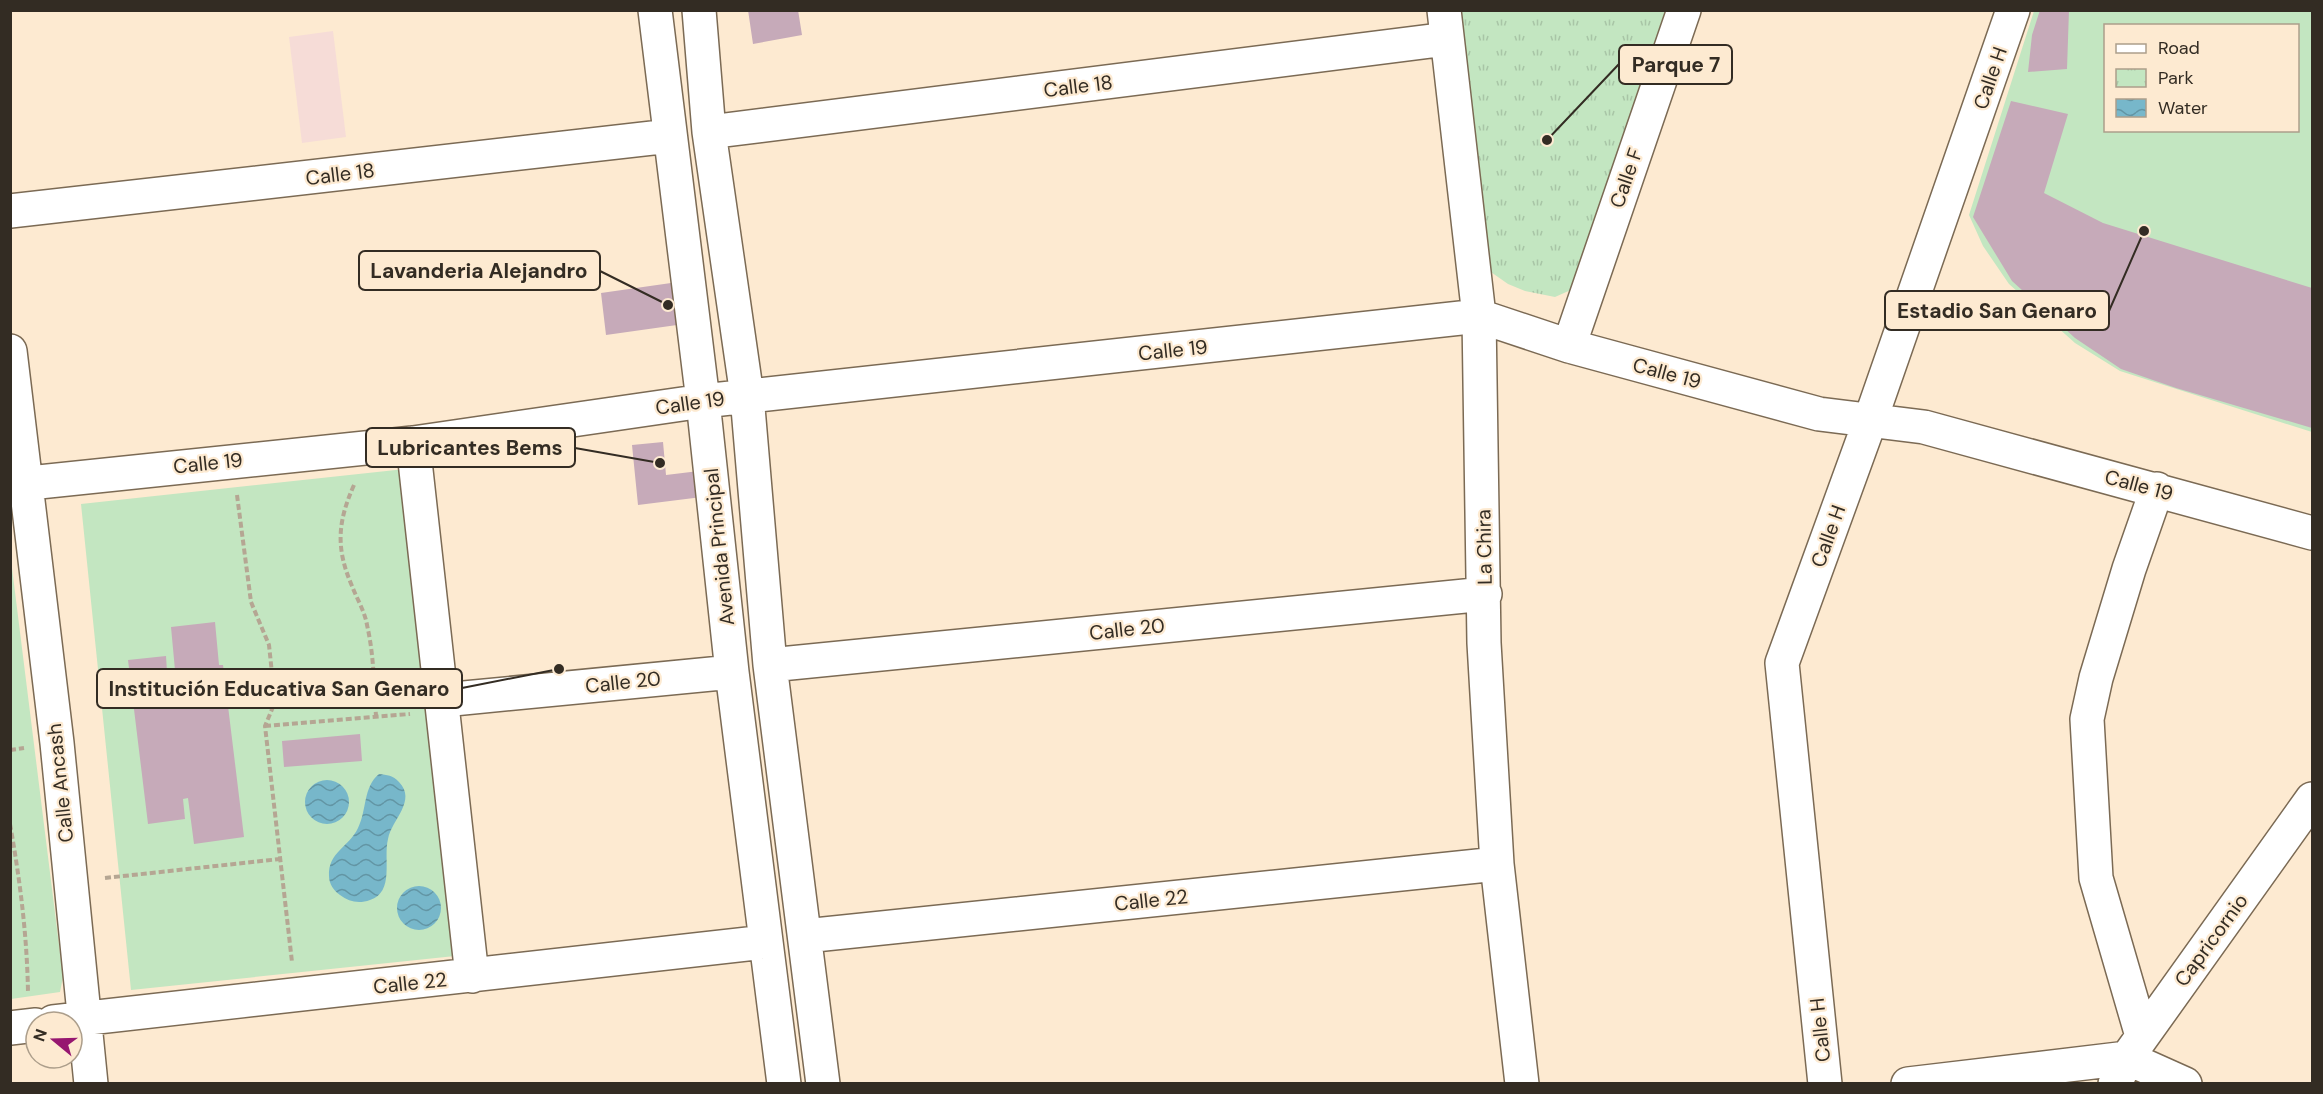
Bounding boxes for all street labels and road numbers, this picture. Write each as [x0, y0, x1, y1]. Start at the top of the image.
street label: Calle H [1967, 43, 2013, 113]
street label: Calle 18 [1042, 69, 1114, 103]
street label: Calle F [1604, 144, 1648, 211]
street label: Calle 18 [304, 157, 376, 191]
street label: Calle 19 [1137, 333, 1209, 367]
street label: Calle 19 [1630, 351, 1704, 395]
street label: Calle 19 [654, 385, 726, 421]
street label: Calle 19 [172, 446, 244, 480]
street label: Calle 19 [2102, 463, 2176, 507]
street label: Avenida Principal [698, 467, 740, 627]
street label: Calle H [1805, 501, 1851, 571]
street label: La Chira [1470, 509, 1498, 585]
street label: Calle 20 [1088, 612, 1166, 646]
street label: Calle 20 [584, 665, 662, 699]
street label: Calle Ancash [41, 722, 79, 844]
street label: Calle 22 [1113, 883, 1189, 917]
street label: Capricornio [2169, 888, 2253, 992]
street label: Calle 22 [372, 966, 448, 1000]
street label: Calle H [1804, 997, 1836, 1063]

